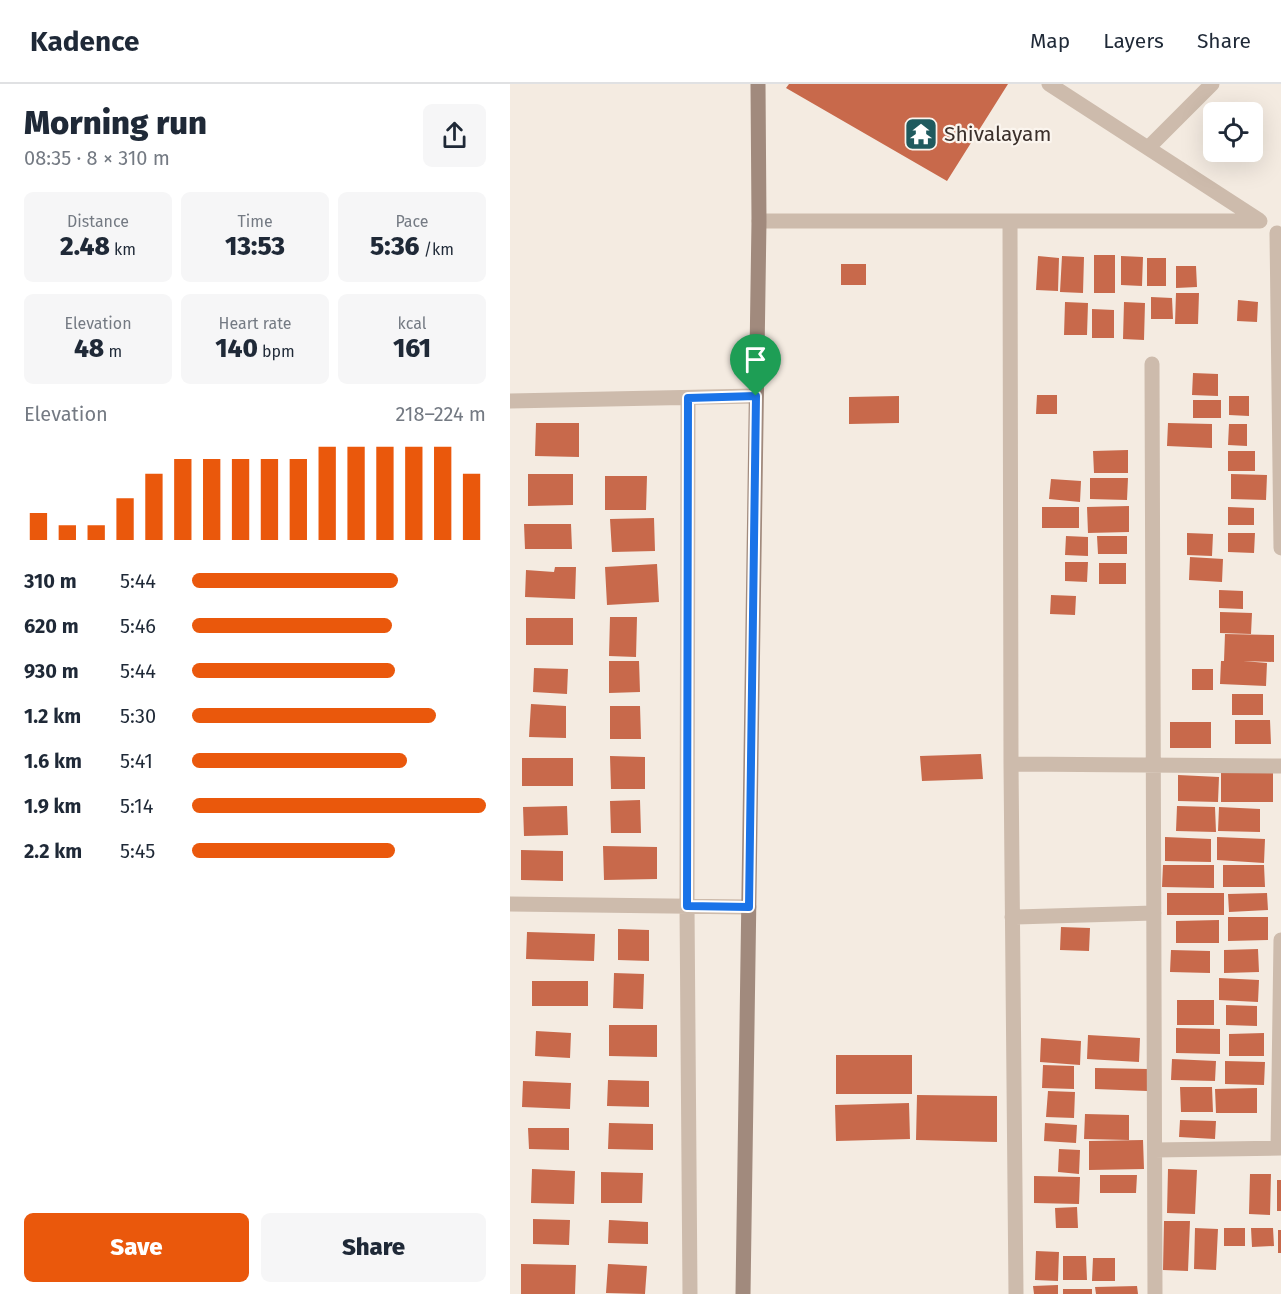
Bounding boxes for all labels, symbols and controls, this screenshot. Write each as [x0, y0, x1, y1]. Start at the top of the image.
text: Kadence [30, 25, 140, 58]
text: Map [1030, 28, 1070, 54]
text: Layers [1103, 28, 1164, 54]
text: Share [1197, 28, 1251, 54]
map controls [1203, 102, 1263, 162]
button: locate [1203, 102, 1263, 162]
text: Morning run [24, 103, 207, 143]
button: share [423, 104, 486, 167]
temple icon: Shivalayam [903, 116, 939, 152]
place label: Shivalayam [944, 121, 1051, 147]
text: 08:35 · 8 × 310 m [24, 146, 170, 170]
text: Distance [67, 212, 129, 231]
text: Time [237, 212, 273, 231]
text: Pace [395, 212, 429, 231]
text: 2.48 [60, 231, 110, 262]
text: 13:53 [225, 231, 285, 262]
text: 5:36 [370, 231, 420, 262]
text: km [110, 240, 136, 259]
text: /km [420, 240, 454, 259]
text: Elevation [64, 314, 132, 333]
text: Heart rate [219, 314, 291, 333]
text: kcal [398, 314, 426, 333]
text: 48 [74, 333, 104, 364]
text: 140 [215, 333, 258, 364]
text: 161 [393, 333, 431, 364]
pin [730, 334, 781, 396]
text: m [104, 342, 122, 361]
text: bpm [258, 342, 295, 361]
icon: arrive [739, 343, 772, 376]
text: Elevation [24, 402, 108, 426]
text: 218–224 m [395, 402, 486, 426]
text: 310 m [24, 569, 77, 593]
text: 5:44 [120, 569, 156, 593]
text: 620 m [24, 614, 79, 638]
text: 5:46 [120, 614, 156, 638]
text: 930 m [24, 659, 79, 683]
text: 5:44 [120, 659, 156, 683]
text: 1.2 km [24, 704, 81, 728]
text: 5:30 [120, 704, 156, 728]
text: 1.6 km [24, 749, 82, 773]
text: 5:41 [120, 749, 153, 773]
text: 1.9 km [24, 794, 82, 818]
text: 5:14 [120, 794, 153, 818]
text: 2.2 km [24, 839, 82, 863]
text: 5:45 [120, 839, 155, 863]
button: Save [24, 1213, 249, 1282]
button: Share [261, 1213, 486, 1282]

